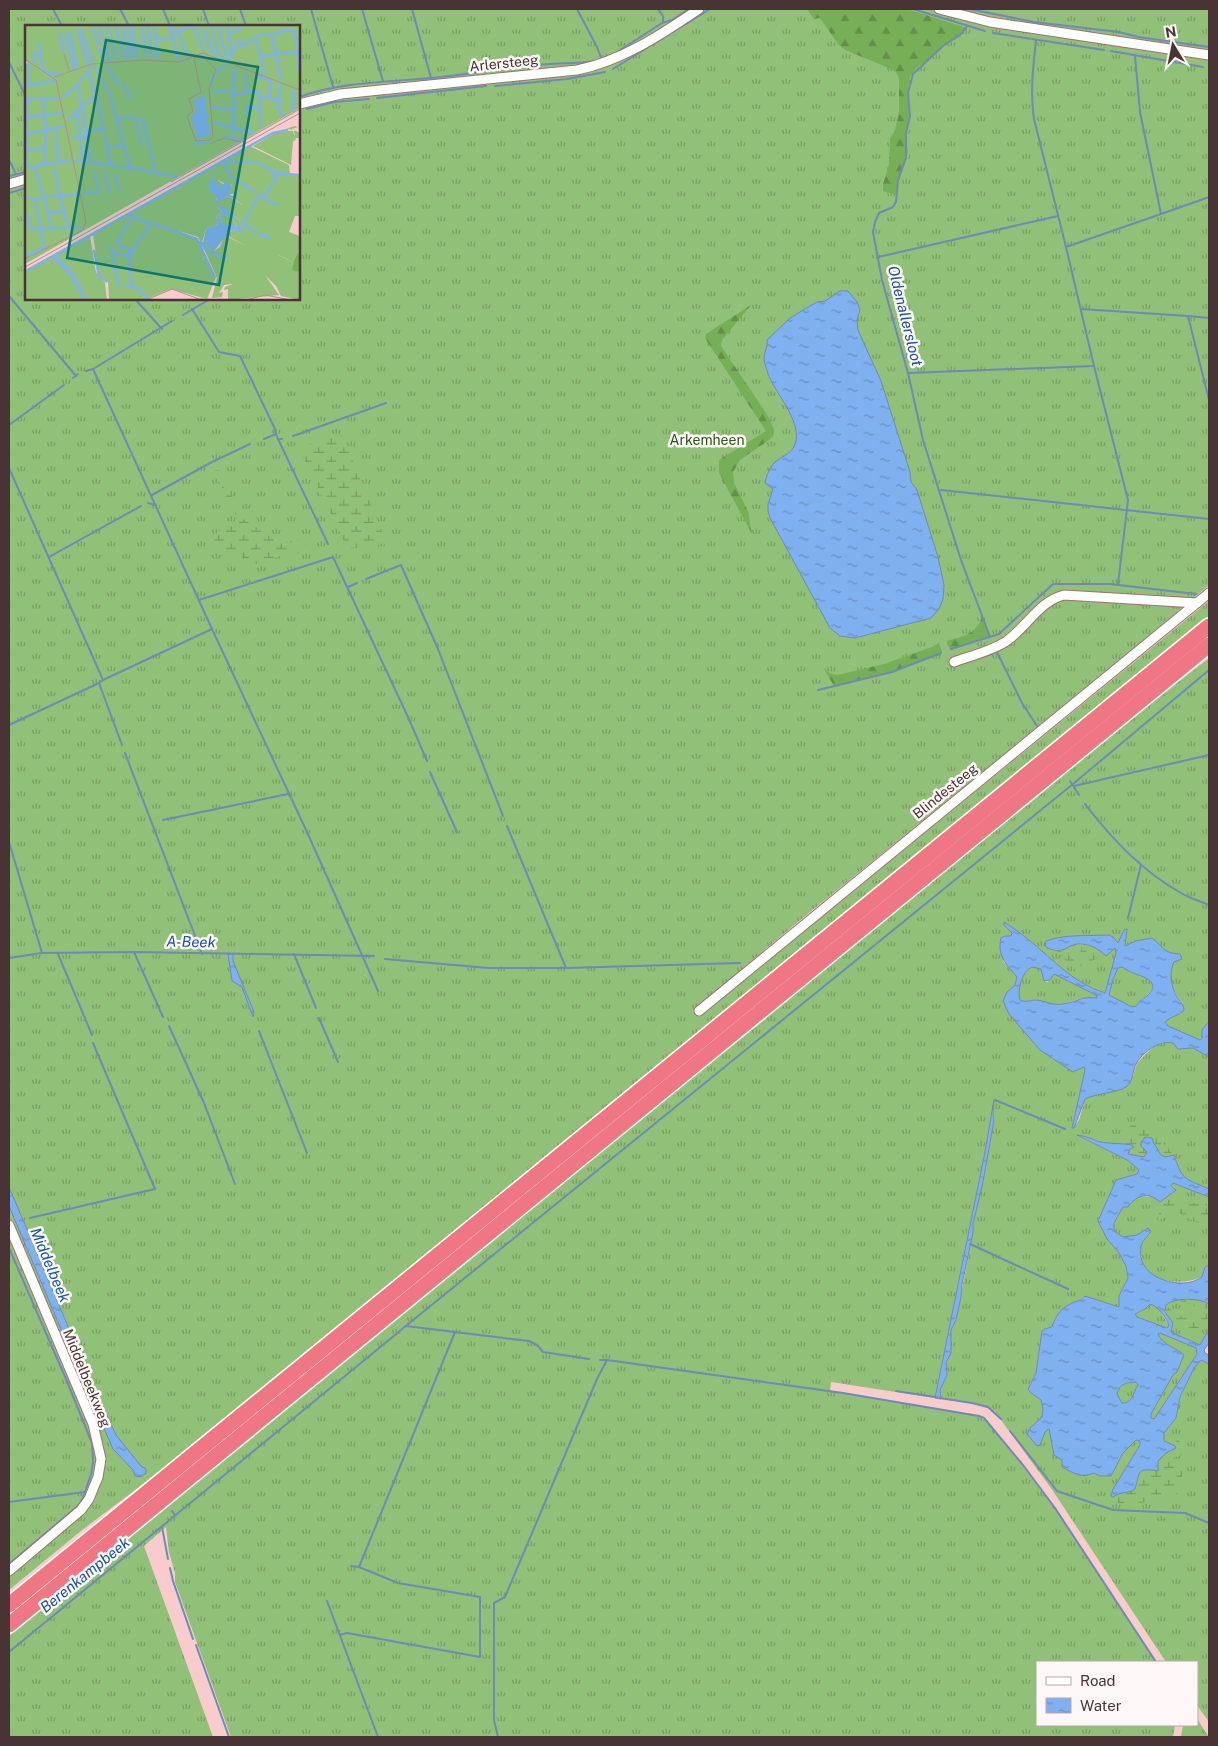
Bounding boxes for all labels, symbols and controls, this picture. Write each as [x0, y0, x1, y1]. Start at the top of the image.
north arrow [1148, 20, 1198, 70]
text: N [1164, 23, 1178, 41]
inset map [25, 25, 300, 300]
street label: Arlersteeg [469, 51, 540, 75]
water label: Oldenallersloot [885, 264, 926, 368]
park label: Arkemheen [670, 432, 745, 448]
street label: Blindesteeg [910, 760, 981, 822]
water label: A-Beek [166, 933, 217, 950]
water label: Middelbeek [27, 1225, 74, 1305]
street label: Middelbeekweg [60, 1327, 114, 1430]
water label: Berenkampbeek [37, 1533, 133, 1616]
legend [1036, 1661, 1198, 1726]
text: Road [1080, 1672, 1116, 1689]
text: Water [1080, 1697, 1122, 1714]

